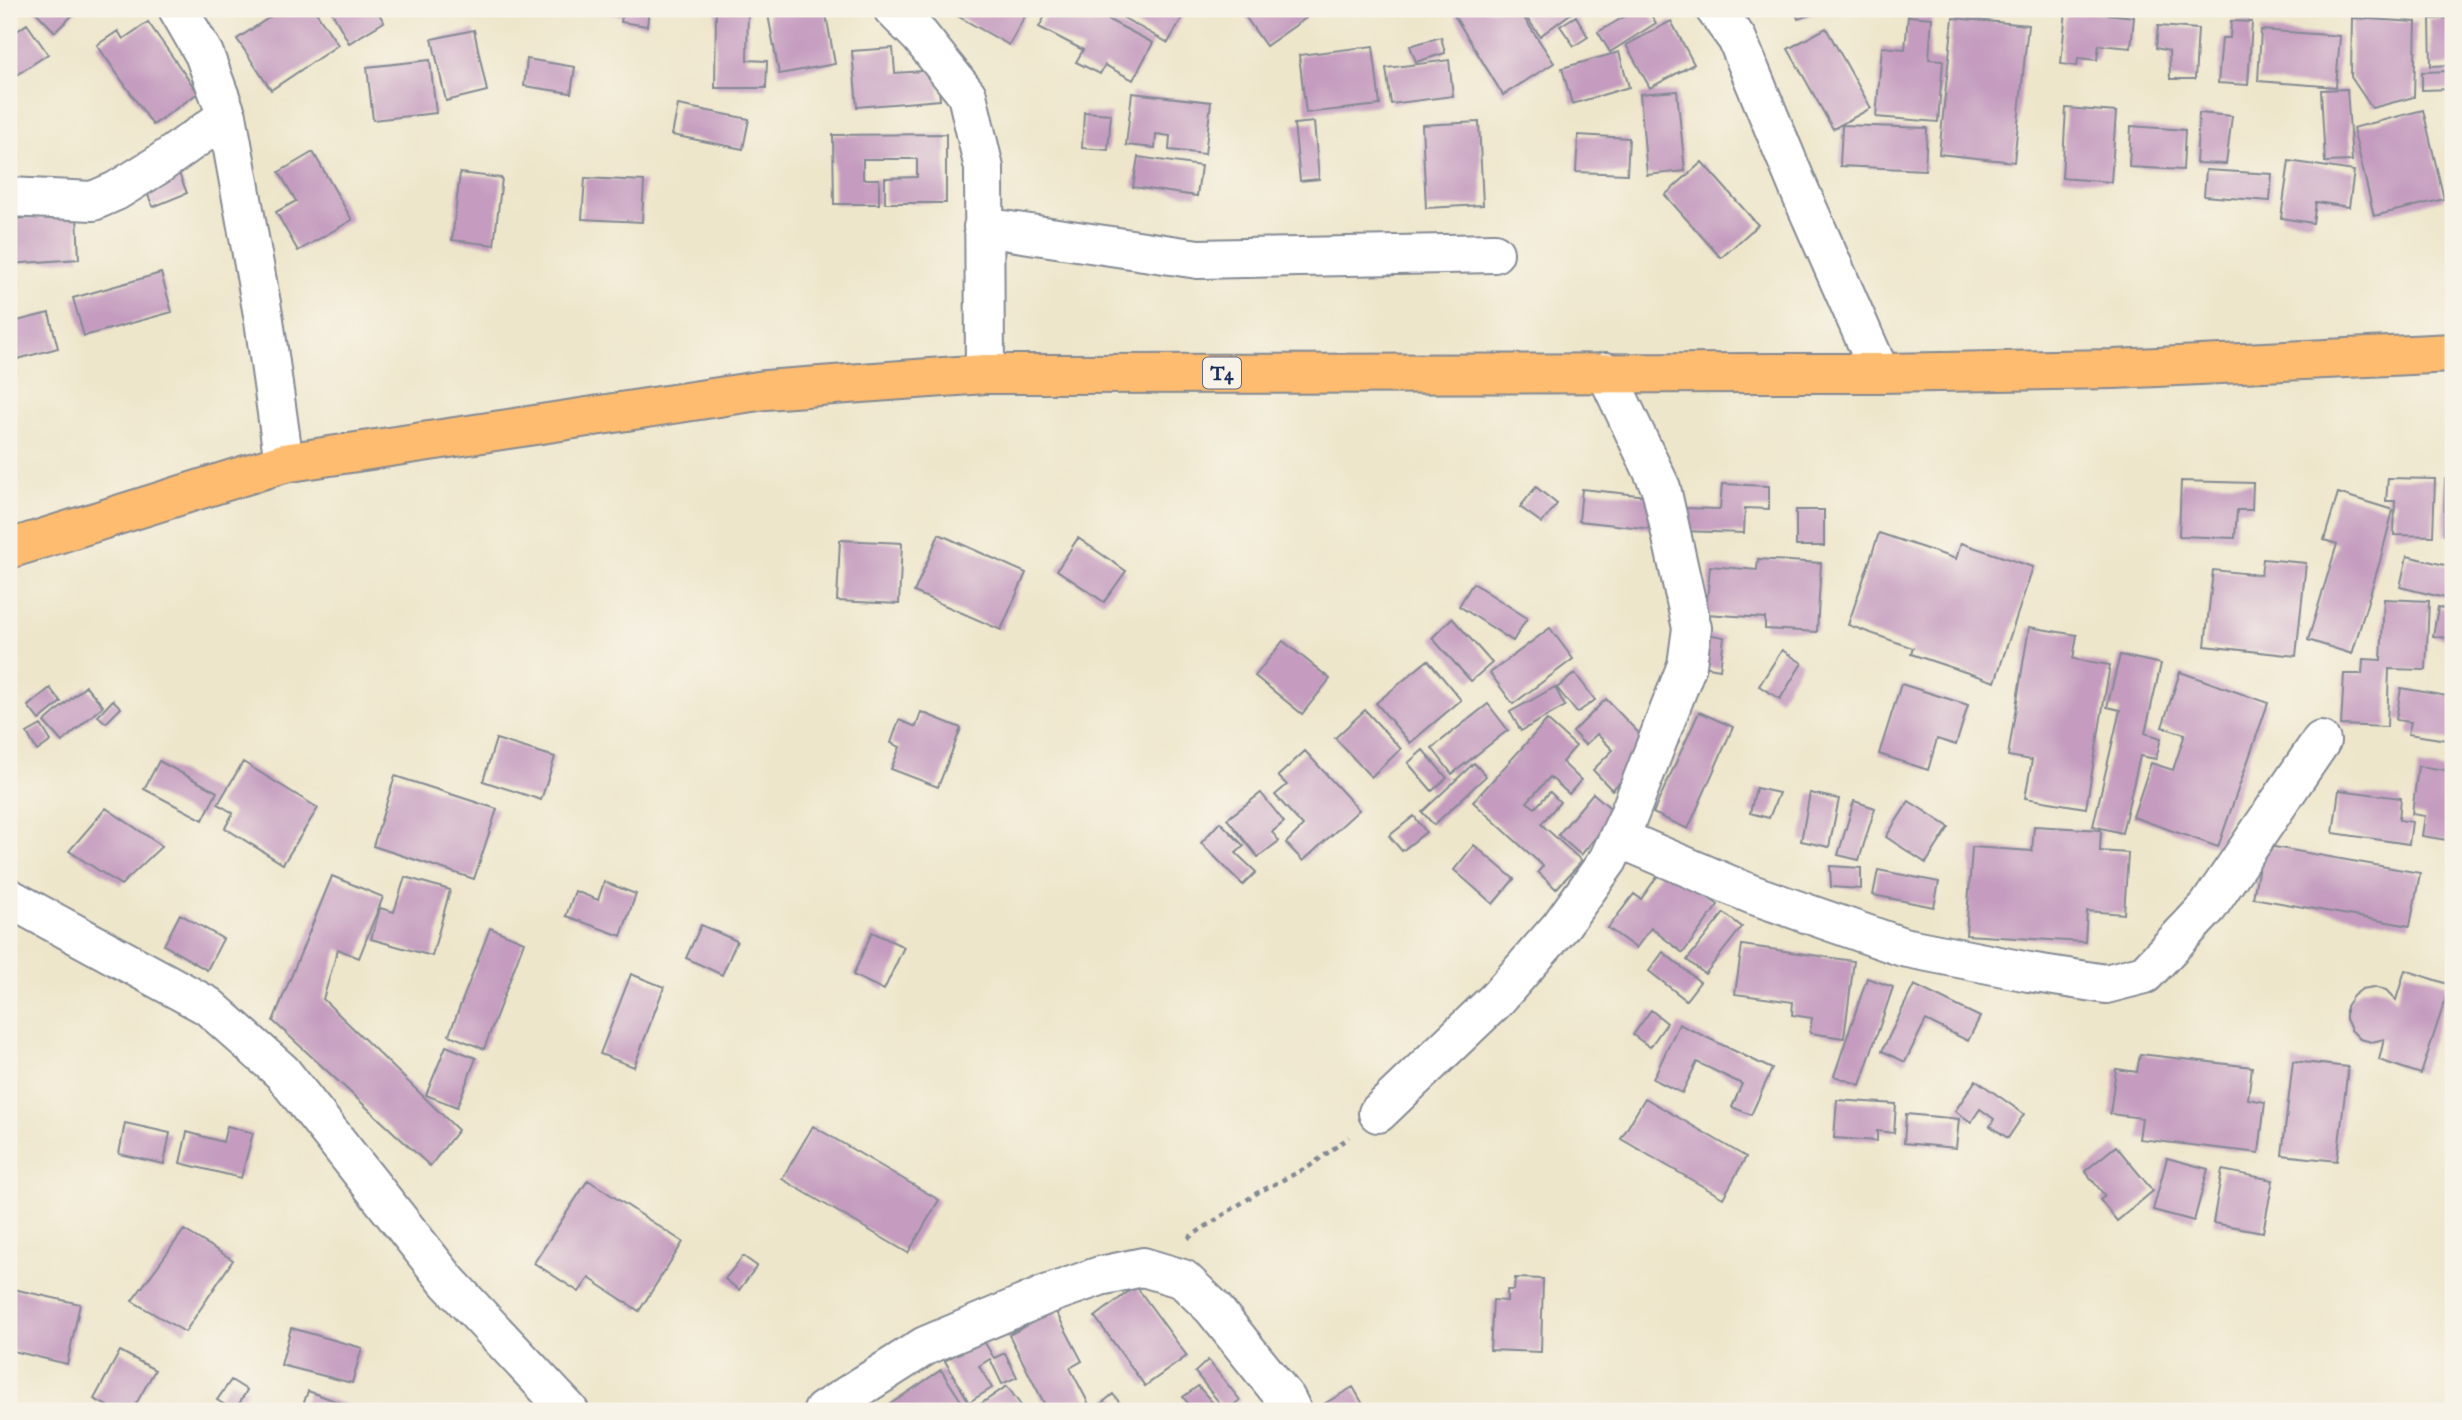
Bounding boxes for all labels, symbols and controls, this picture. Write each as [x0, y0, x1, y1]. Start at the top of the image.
road number: T4 [1203, 358, 1241, 388]

